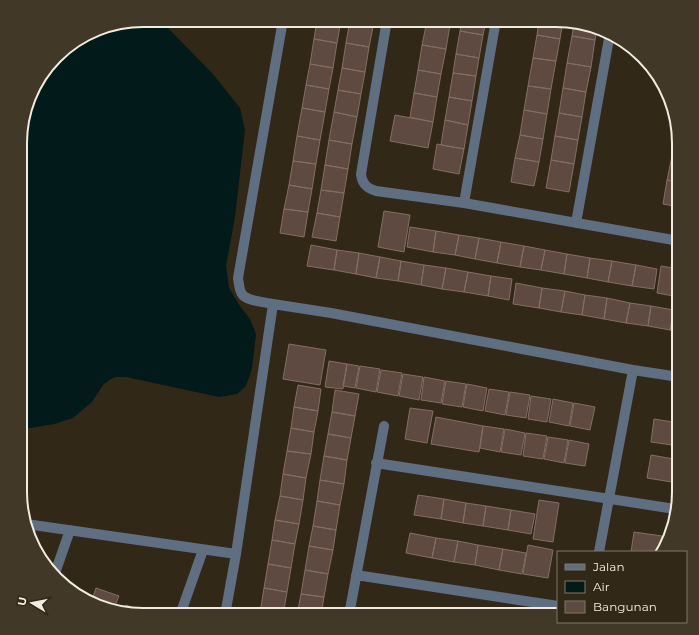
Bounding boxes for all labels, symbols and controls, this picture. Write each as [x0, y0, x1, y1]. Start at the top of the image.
legend [557, 551, 687, 623]
text: Jalan [592, 559, 625, 574]
text: Air [593, 579, 610, 594]
north arrow [12, 583, 52, 623]
text: U [15, 596, 30, 607]
text: Bangunan [593, 599, 657, 614]

